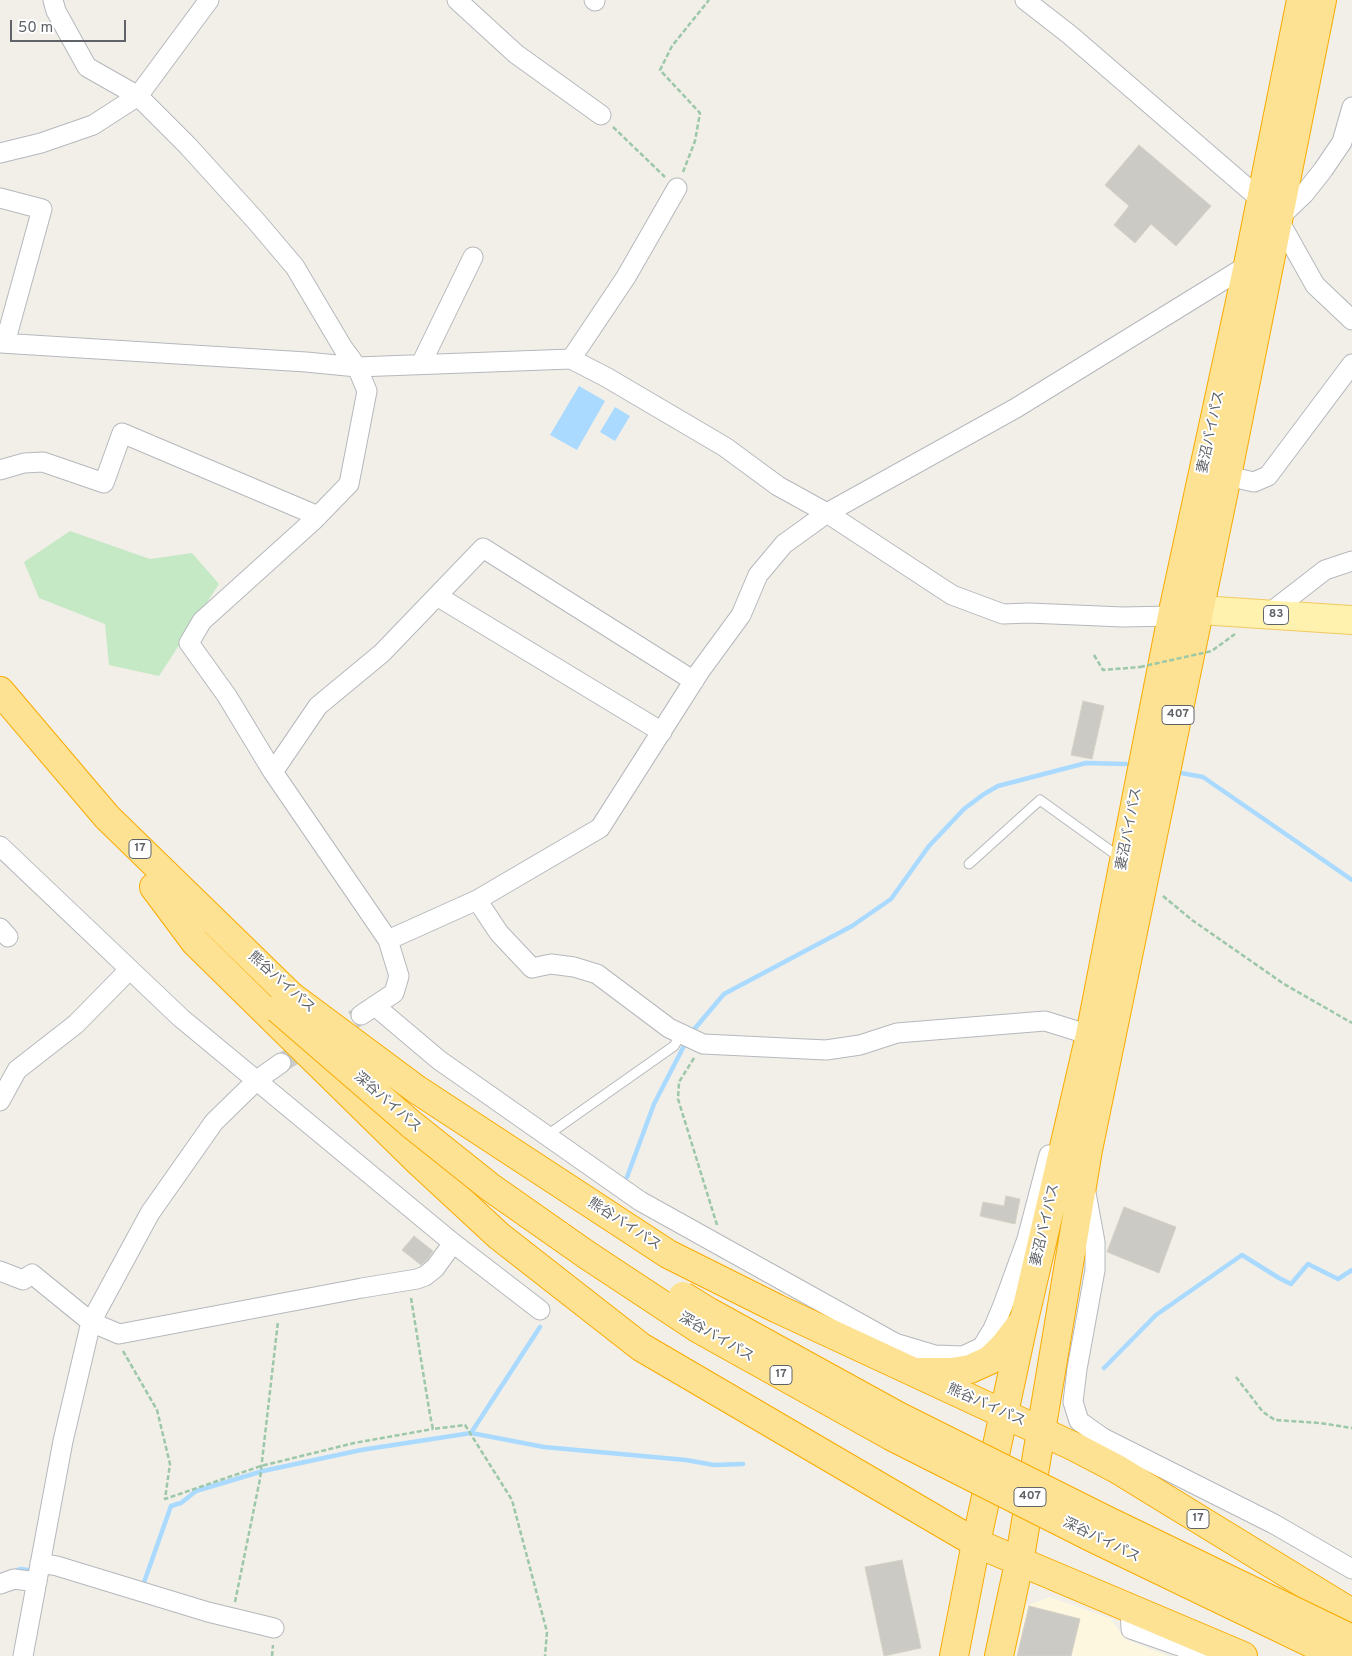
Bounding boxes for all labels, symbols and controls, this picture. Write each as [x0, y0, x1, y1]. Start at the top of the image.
scale bar [12, 10, 129, 42]
text: 50 m [18, 19, 53, 38]
street label: 妻沼バイパス [1195, 389, 1229, 475]
road number: 83 [1264, 606, 1288, 624]
road number: 407 [1162, 706, 1194, 724]
street label: 妻沼バイパス [1114, 786, 1146, 872]
road number: 17 [129, 840, 151, 859]
street label: 熊谷バイパス [244, 949, 318, 1017]
street label: 深谷バイパス [350, 1069, 424, 1137]
street label: 妻沼バイパス [1028, 1182, 1064, 1268]
street label: 熊谷バイパス [584, 1195, 664, 1255]
street label: 深谷バイパス [675, 1310, 757, 1366]
road number: 17 [770, 1366, 792, 1384]
street label: 熊谷バイパス [944, 1381, 1028, 1431]
road number: 407 [1014, 1488, 1046, 1506]
road number: 17 [1187, 1510, 1209, 1528]
street label: 深谷バイパス [1060, 1515, 1142, 1567]

